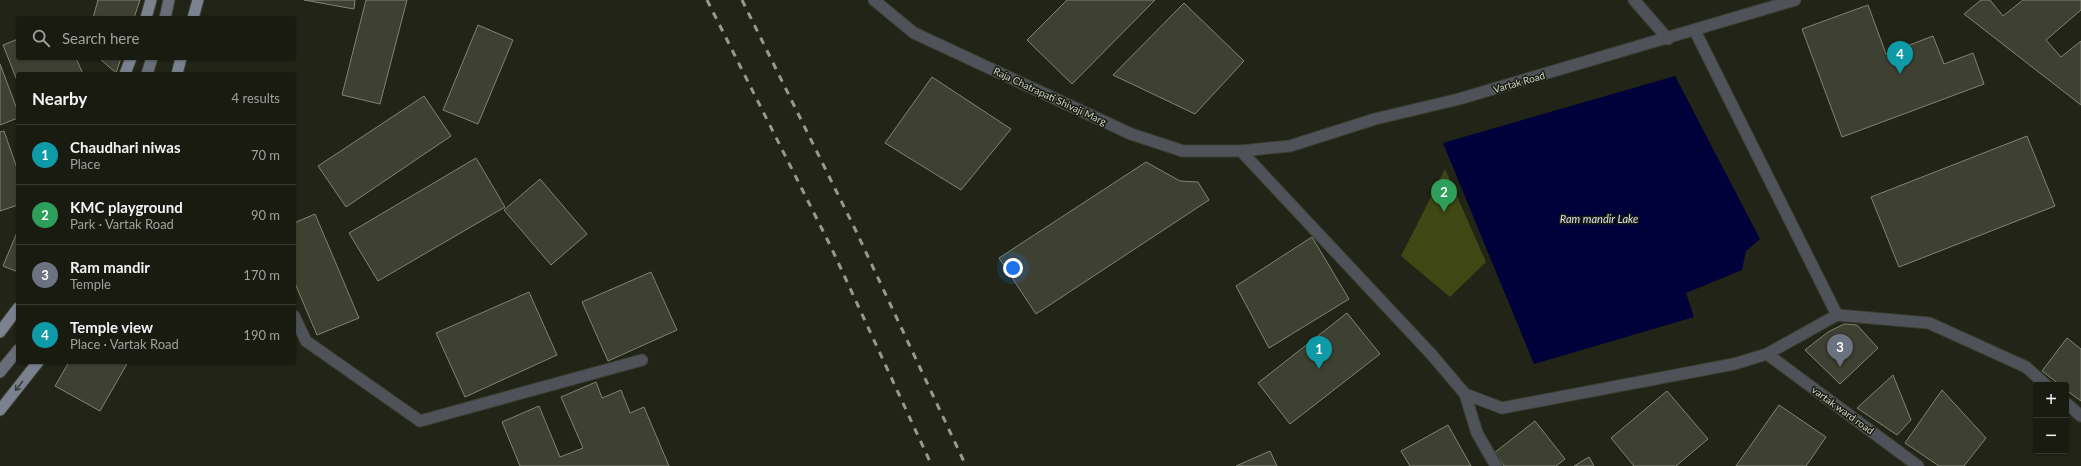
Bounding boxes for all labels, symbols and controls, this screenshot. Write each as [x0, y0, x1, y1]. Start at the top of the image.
search box [16, 16, 296, 60]
icon: search [30, 27, 52, 49]
text: Search here [62, 29, 139, 47]
pin: 4 [1887, 41, 1913, 74]
street label: Raja Chatrapati Shivaji Marg [992, 65, 1108, 127]
street label: Vartak Road [1492, 69, 1546, 95]
text: Nearby [32, 88, 87, 109]
text: 4 results [232, 90, 280, 106]
text: Chaudhari niwas [70, 138, 181, 156]
text: 1 [41, 147, 49, 163]
text: 70 m [251, 147, 280, 163]
text: Place [70, 156, 100, 172]
pin: 2 [1431, 179, 1457, 212]
text: KMC playground [70, 198, 183, 216]
text: 2 [41, 207, 49, 223]
text: 90 m [251, 207, 280, 223]
water label: Ram mandir Lake [1560, 212, 1638, 225]
text: Park · Vartak Road [70, 216, 174, 232]
text: Ram mandir [70, 258, 150, 276]
your location [1003, 258, 1023, 278]
text: 3 [41, 267, 49, 283]
text: 170 m [243, 267, 280, 283]
text: Temple [70, 276, 111, 292]
text: Temple view [70, 318, 153, 336]
text: 4 [41, 327, 49, 343]
text: 190 m [243, 327, 280, 343]
pin: 3 [1827, 334, 1853, 367]
text: Place · Vartak Road [70, 336, 179, 352]
pin: 1 [1306, 336, 1332, 369]
one-way arrow [15, 380, 23, 391]
map controls [2033, 382, 2069, 454]
button: + [2033, 382, 2069, 418]
street label: vartak ward road [1810, 383, 1876, 437]
button: − [2033, 418, 2069, 454]

